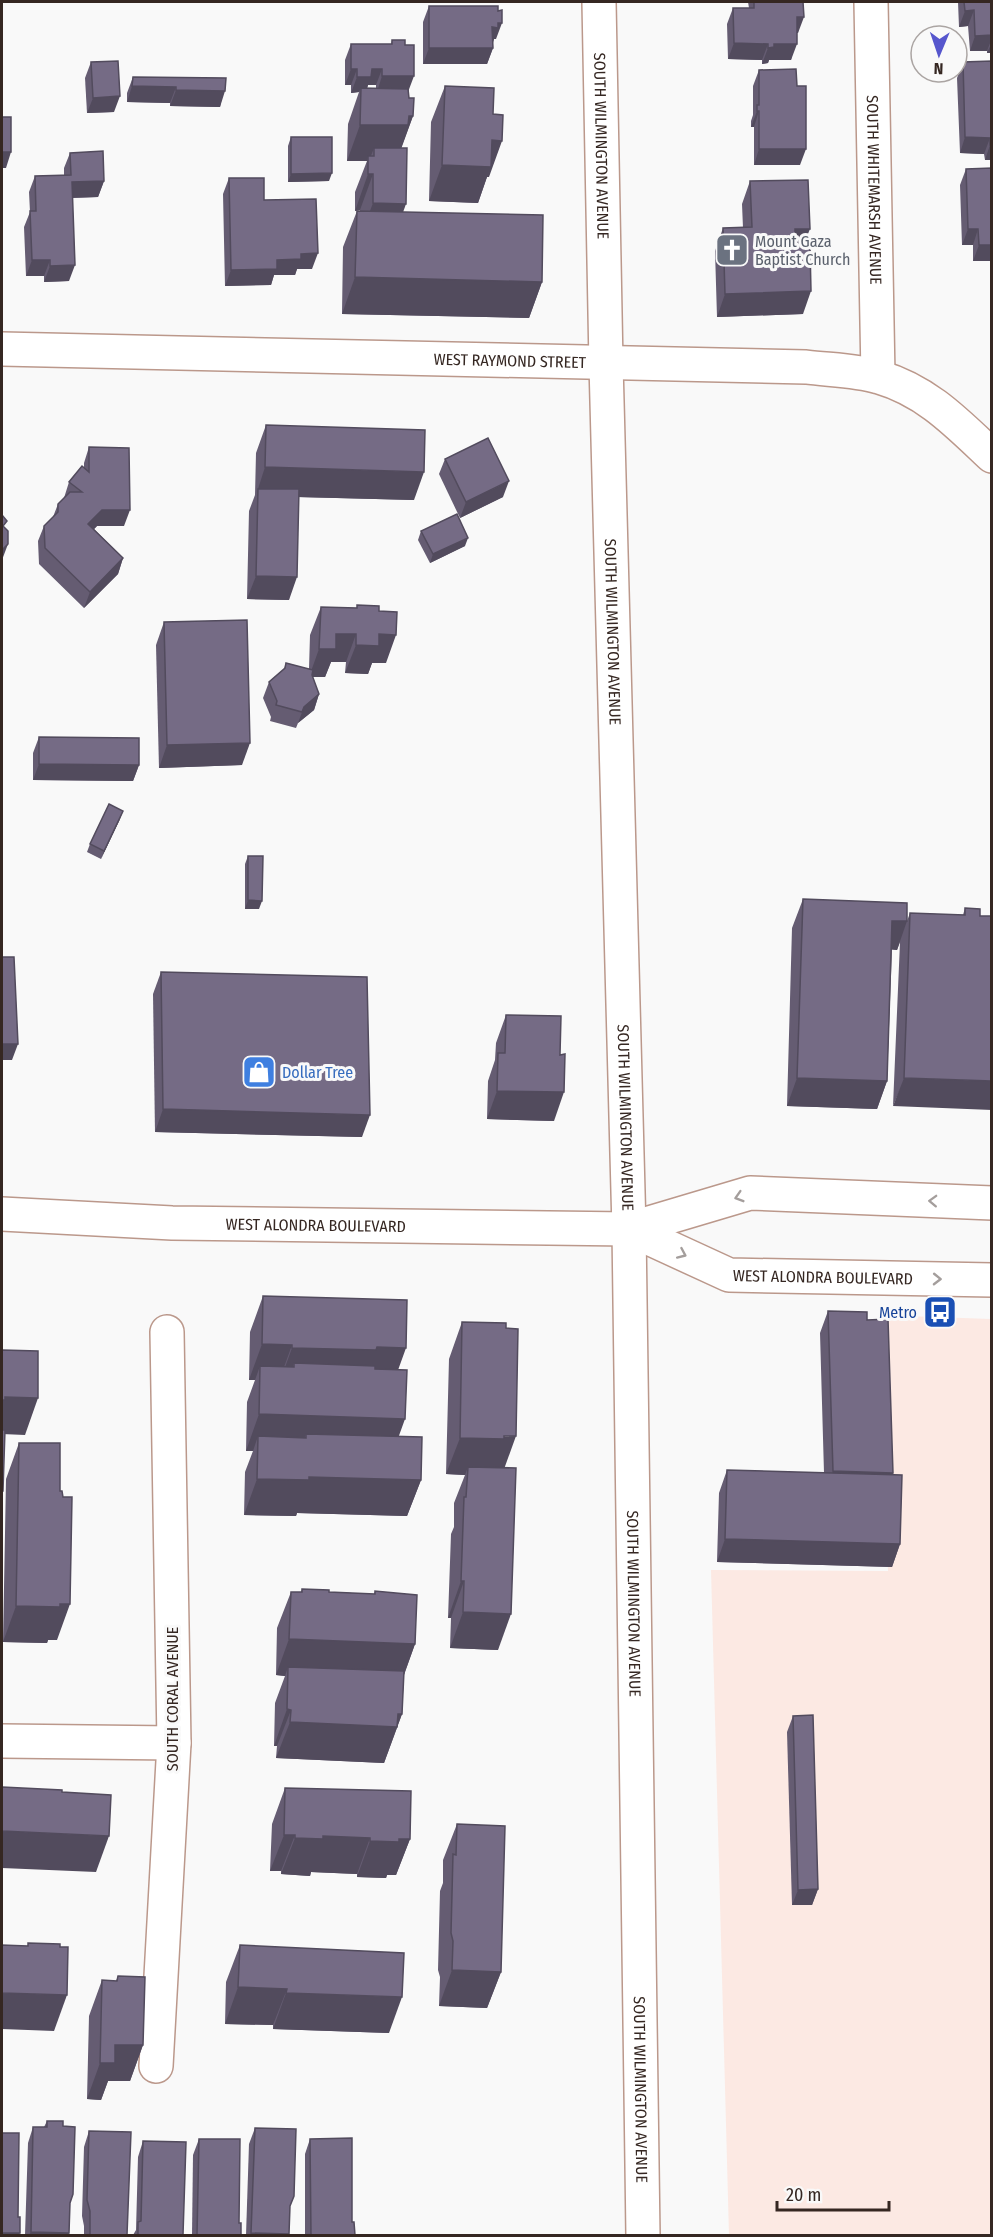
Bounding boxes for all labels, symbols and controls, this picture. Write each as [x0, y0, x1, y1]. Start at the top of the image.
north arrow [909, 24, 969, 84]
street label: SOUTH WILMINGTON AVENUE [590, 53, 613, 239]
text: N [933, 59, 944, 78]
street label: SOUTH WHITEMARSH AVENUE [863, 95, 886, 285]
church icon: Mount Gaza Baptist Church [714, 232, 750, 268]
place label: Mount Gaza Baptist Church [755, 232, 850, 269]
street label: WEST RAYMOND STREET [433, 349, 587, 372]
street label: SOUTH WILMINGTON AVENUE [601, 538, 625, 725]
street label: SOUTH WILMINGTON AVENUE [614, 1024, 638, 1211]
shop icon: Dollar Tree [241, 1054, 277, 1090]
place label: Dollar Tree [282, 1063, 353, 1082]
one-way arrow [734, 1190, 745, 1202]
one-way arrow [929, 1194, 938, 1207]
street label: WEST ALONDRA BOULEVARD [226, 1214, 406, 1236]
one-way arrow [676, 1246, 687, 1258]
street label: WEST ALONDRA BOULEVARD [733, 1266, 913, 1288]
one-way arrow [932, 1273, 941, 1285]
bus stop icon: Metro [922, 1294, 958, 1330]
place label: Metro [879, 1303, 917, 1322]
street label: SOUTH WILMINGTON AVENUE [623, 1510, 645, 1697]
street label: SOUTH CORAL AVENUE [163, 1627, 182, 1771]
street label: SOUTH WILMINGTON AVENUE [630, 1996, 652, 2183]
scale bar [777, 2174, 890, 2212]
text: 20 m [786, 2184, 821, 2206]

